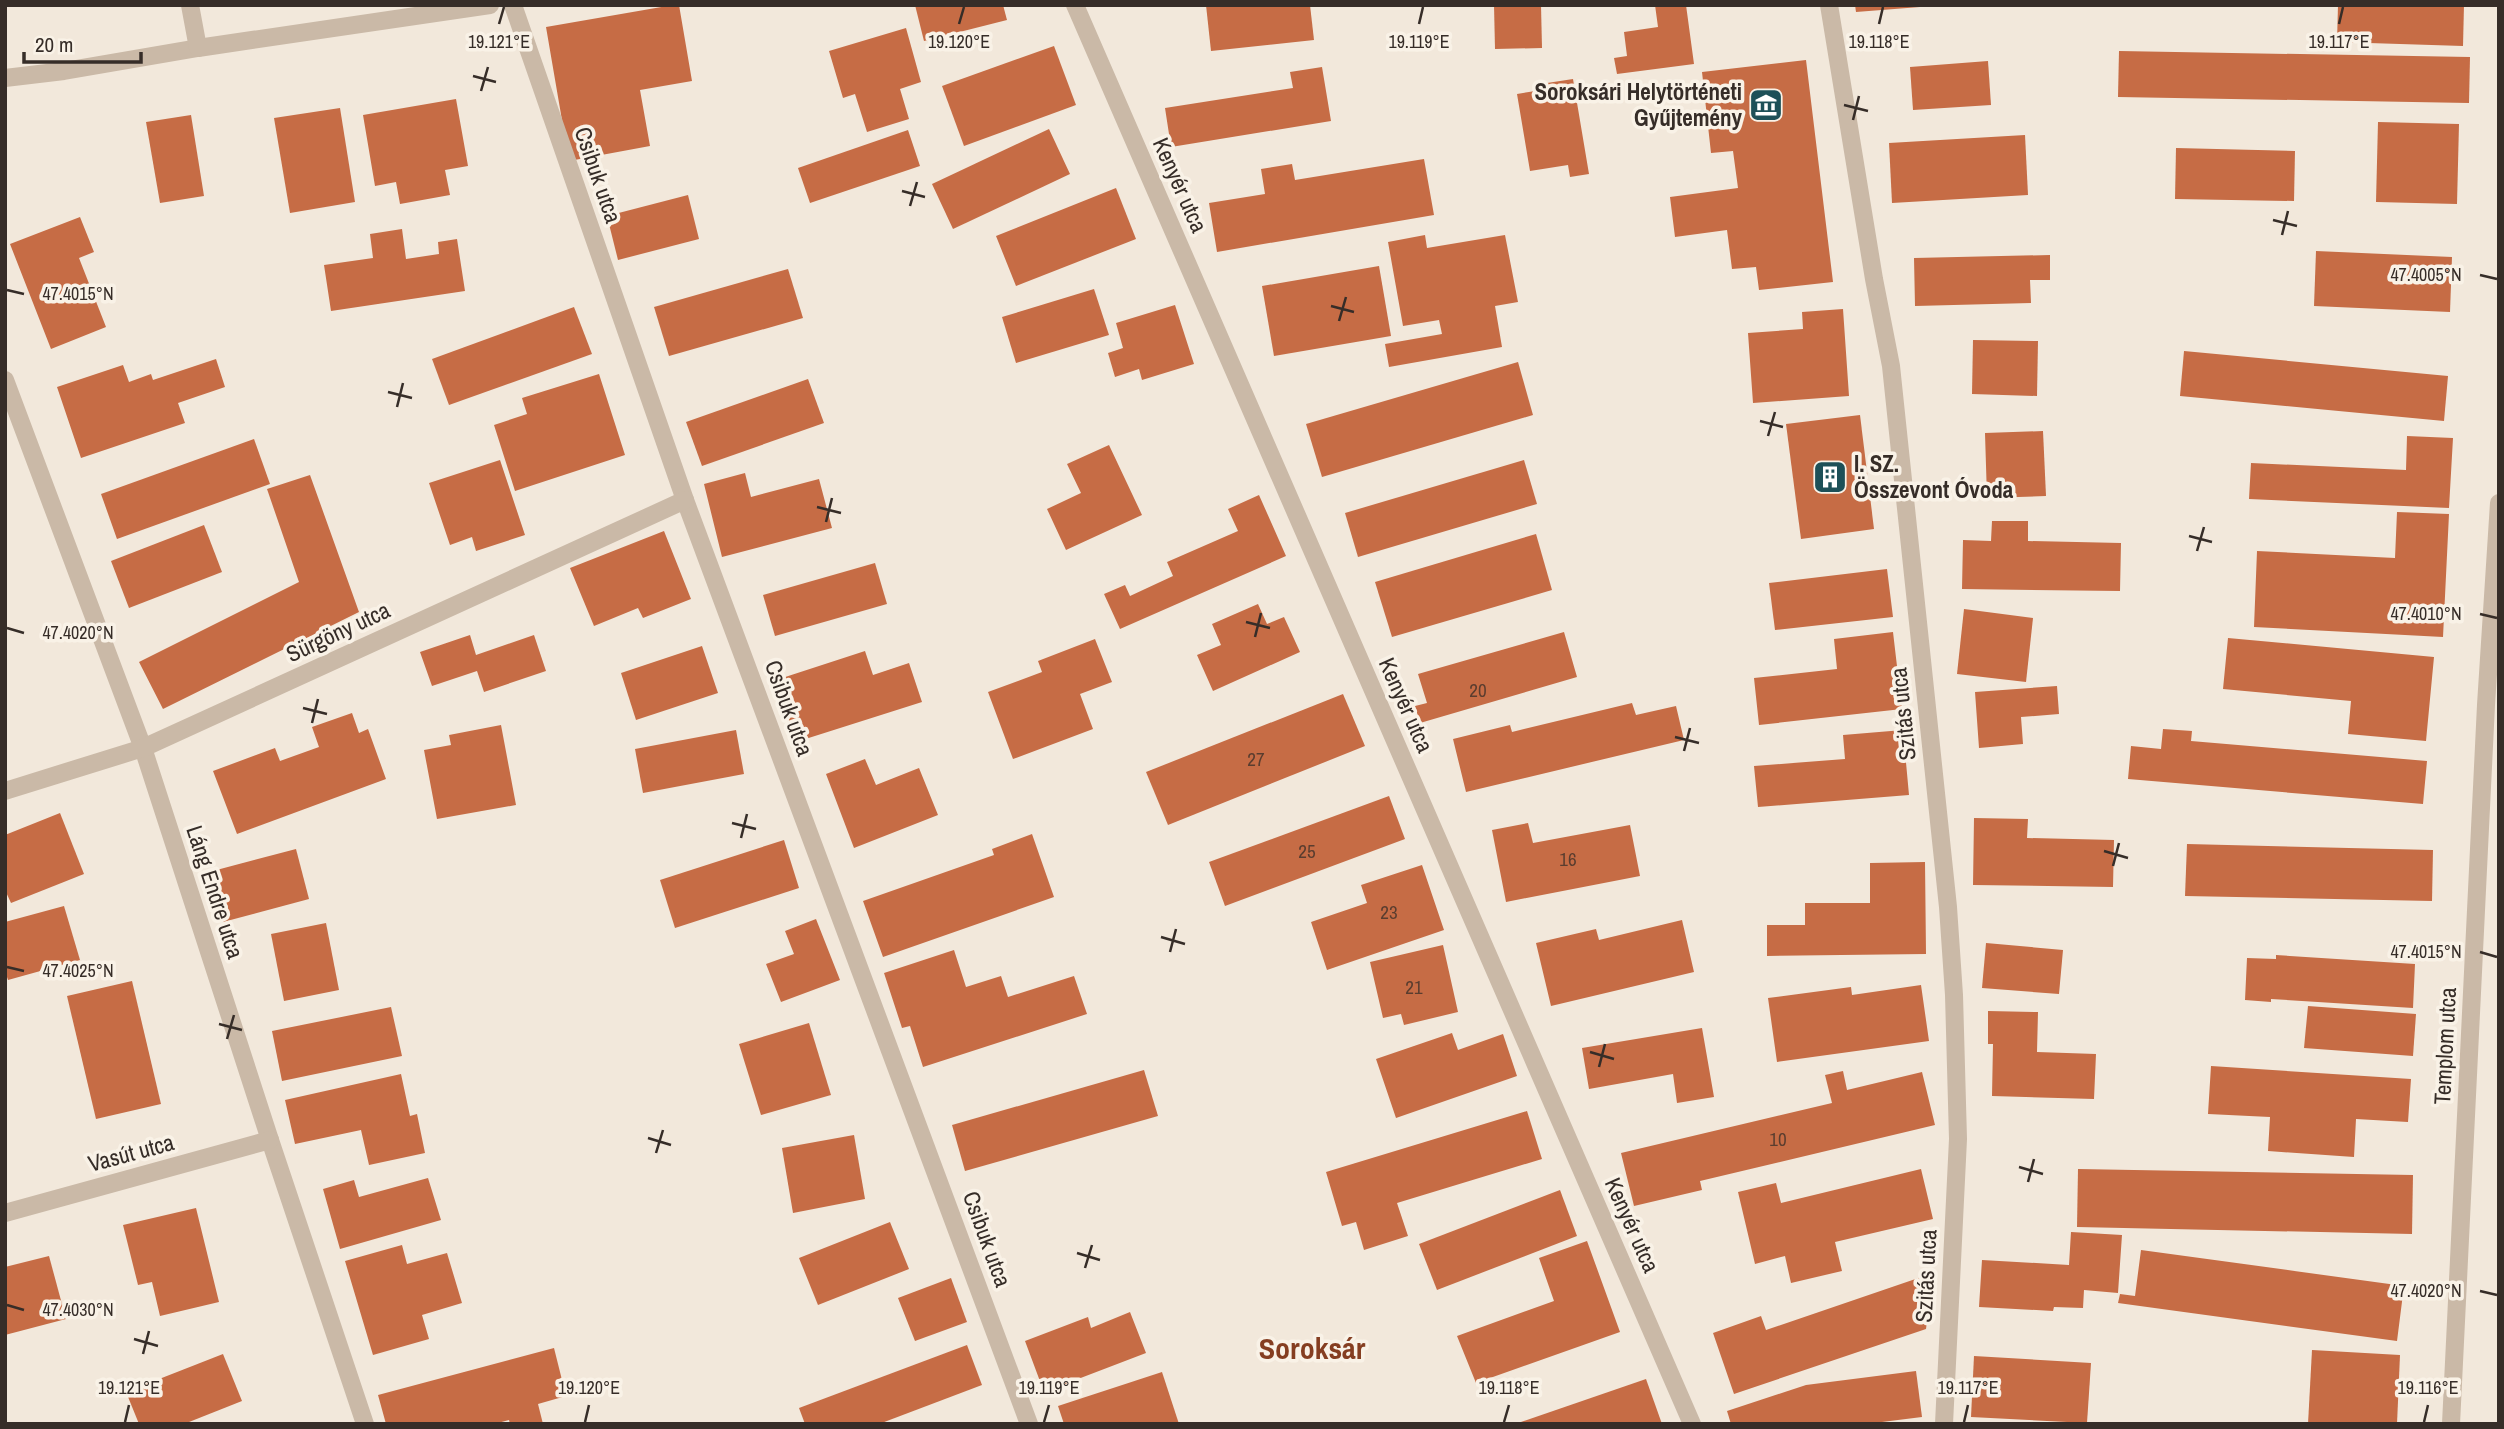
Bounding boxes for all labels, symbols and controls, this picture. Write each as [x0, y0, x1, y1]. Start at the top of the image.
scale bar [24, 21, 142, 65]
text: 19.121°E [468, 29, 530, 54]
text: 19.120°E [928, 29, 990, 54]
text: 19.119°E [1388, 29, 1450, 54]
text: 19.118°E [1848, 29, 1910, 54]
text: 19.117°E [2308, 29, 2370, 54]
text: 20 m [35, 30, 73, 59]
place label: Soroksári Helytörténeti Gyűjtemény [1534, 76, 1743, 133]
museum icon: Soroksári Helytörténeti Gyűjtemény [1747, 86, 1785, 124]
street label: Csibuk utca [568, 123, 630, 227]
street label: Kenyér utca [1146, 133, 1215, 238]
text: 47.4005°N [2390, 262, 2462, 287]
text: 47.4015°N [42, 281, 114, 306]
place label: I. SZ. Összevont Óvoda [1854, 448, 2014, 505]
building icon: I. SZ. Összevont Óvoda [1811, 458, 1849, 496]
street label: Sürgöny utca [281, 594, 395, 669]
text: 47.4010°N [2390, 601, 2462, 626]
text: 47.4020°N [42, 620, 114, 645]
street label: Kenyér utca [1372, 653, 1441, 758]
street label: Csibuk utca [758, 656, 821, 760]
street label: Szitás utca [1882, 666, 1923, 762]
house number: 20 [1469, 677, 1487, 703]
house number: 27 [1247, 746, 1265, 772]
street label: Láng Endre utca [179, 821, 252, 963]
house number: 25 [1298, 838, 1316, 864]
house number: 16 [1559, 846, 1577, 872]
house number: 23 [1380, 899, 1398, 925]
text: 47.4015°N [2390, 939, 2462, 964]
text: 47.4025°N [42, 958, 114, 983]
house number: 21 [1405, 974, 1423, 1000]
street label: Templom utca [2426, 986, 2463, 1105]
street label: Vasút utca [84, 1126, 178, 1179]
house number: 10 [1769, 1126, 1787, 1152]
street label: Kenyér utca [1598, 1173, 1667, 1278]
street label: Csibuk utca [956, 1187, 1019, 1291]
street label: Szitás utca [1908, 1228, 1943, 1323]
text: 47.4020°N [2390, 1278, 2462, 1303]
text: 47.4030°N [42, 1297, 114, 1322]
district label: Soroksár [1259, 1328, 1366, 1368]
text: 19.121°E [98, 1375, 160, 1400]
text: 19.120°E [558, 1375, 620, 1400]
text: 19.119°E [1018, 1375, 1080, 1400]
text: 19.118°E [1478, 1375, 1540, 1400]
text: 19.117°E [1937, 1375, 1999, 1400]
text: 19.116°E [2397, 1375, 2459, 1400]

